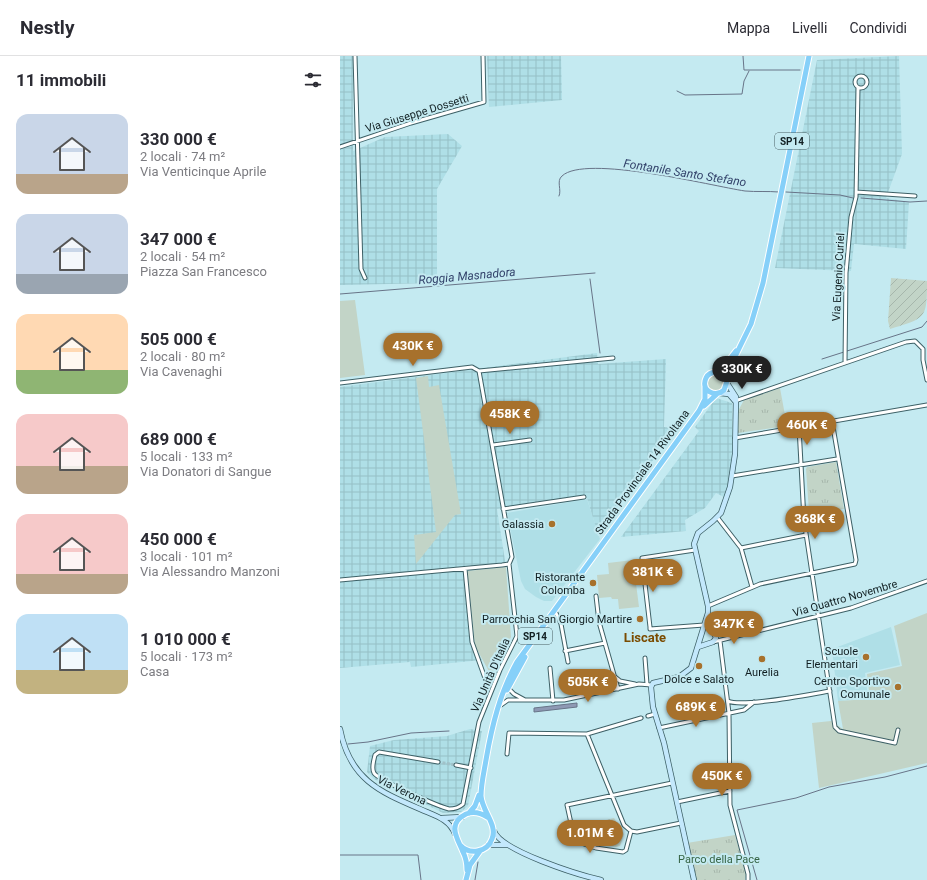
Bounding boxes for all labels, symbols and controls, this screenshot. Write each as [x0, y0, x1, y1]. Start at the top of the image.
text: Nestly [20, 16, 74, 39]
text: Mappa [727, 20, 770, 36]
text: Livelli [792, 20, 827, 36]
text: Condividi [849, 20, 907, 36]
icon: filters [302, 69, 324, 91]
text: 11 immobili [16, 70, 106, 90]
street label: Via Giuseppe Dossetti [364, 92, 471, 135]
text: 330 000 € [140, 129, 217, 149]
icon: home [48, 130, 96, 178]
road number: SP14 [775, 133, 809, 149]
text: 2 locali · 74 m² [140, 149, 225, 164]
water label: Fontanile Santo Stefano [623, 156, 748, 190]
text: Via Venticinque Aprile [140, 164, 266, 179]
text: 347 000 € [140, 229, 217, 249]
icon: home [48, 230, 96, 278]
street label: Via Eugenio Curiel [830, 232, 847, 322]
text: 2 locali · 54 m² [140, 249, 225, 264]
text: Piazza San Francesco [140, 264, 267, 279]
water label: Roggia Masnadora [418, 265, 516, 287]
text: 505 000 € [140, 329, 217, 349]
icon: home [48, 330, 96, 378]
pin: 430K € [380, 333, 446, 367]
text: 430K € [392, 338, 434, 353]
text: 2 locali · 80 m² [140, 349, 225, 364]
pin: 330K € [709, 356, 775, 390]
text: 330K € [721, 361, 763, 376]
text: Via Cavenaghi [140, 364, 222, 379]
pin: 458K € [477, 401, 543, 435]
text: 458K € [489, 406, 531, 421]
street label: Strada Provinciale 14 Rivoltana [593, 407, 692, 537]
pin: 460K € [774, 412, 840, 446]
text: 460K € [786, 417, 828, 432]
text: 689 000 € [140, 429, 217, 449]
icon: home [48, 430, 96, 478]
text: 5 locali · 133 m² [140, 449, 232, 464]
text: Via Donatori di Sangue [140, 464, 271, 479]
pin: 368K € [782, 506, 848, 540]
text: 368K € [794, 511, 836, 526]
place label: Galassia [502, 518, 544, 531]
marker: Galassia [547, 519, 557, 529]
text: 450 000 € [140, 529, 217, 549]
icon: home [48, 530, 96, 578]
text: 3 locali · 101 m² [140, 549, 232, 564]
pin: 381K € [620, 559, 686, 593]
text: Via Alessandro Manzoni [140, 564, 280, 579]
text: 381K € [632, 564, 674, 579]
place label: Ristorante Colomba [535, 571, 585, 597]
street label: Via Quattro Novembre [791, 577, 899, 620]
marker: Ristorante Colomba [588, 578, 598, 588]
pin: 347K € [701, 611, 767, 645]
place label: Parrocchia San Giorgio Martire [482, 613, 632, 626]
marker: Parrocchia San Giorgio Martire [635, 614, 645, 624]
text: 347K € [713, 616, 755, 631]
road number: SP14 [518, 628, 552, 644]
text: 1 010 000 € [140, 629, 231, 649]
icon: home [48, 630, 96, 678]
district label: Liscate [624, 630, 666, 645]
street label: Via Unità D'Italia [468, 636, 513, 714]
place label: Scuole Elementari [806, 645, 858, 671]
text: 5 locali · 173 m² [140, 649, 232, 664]
marker: Scuole Elementari [861, 652, 871, 662]
marker: Aurelia [757, 654, 767, 664]
marker: Dolce e Salato [694, 661, 704, 671]
text: Casa [140, 664, 169, 679]
place label: Aurelia [745, 666, 779, 679]
pin: 505K € [555, 669, 621, 703]
place label: Dolce e Salato [664, 673, 734, 686]
text: 505K € [567, 674, 609, 689]
place label: Centro Sportivo Comunale [814, 675, 890, 701]
marker: Centro Sportivo Comunale [893, 682, 903, 692]
pin: 689K € [663, 694, 729, 728]
text: 689K € [675, 699, 717, 714]
pin: 450K € [689, 763, 755, 797]
text: 450K € [701, 768, 743, 783]
street label: Via Verona [375, 773, 428, 808]
pin: 1.01M € [553, 820, 627, 854]
text: 1.01M € [566, 825, 614, 840]
park label: Parco della Pace [678, 853, 760, 866]

